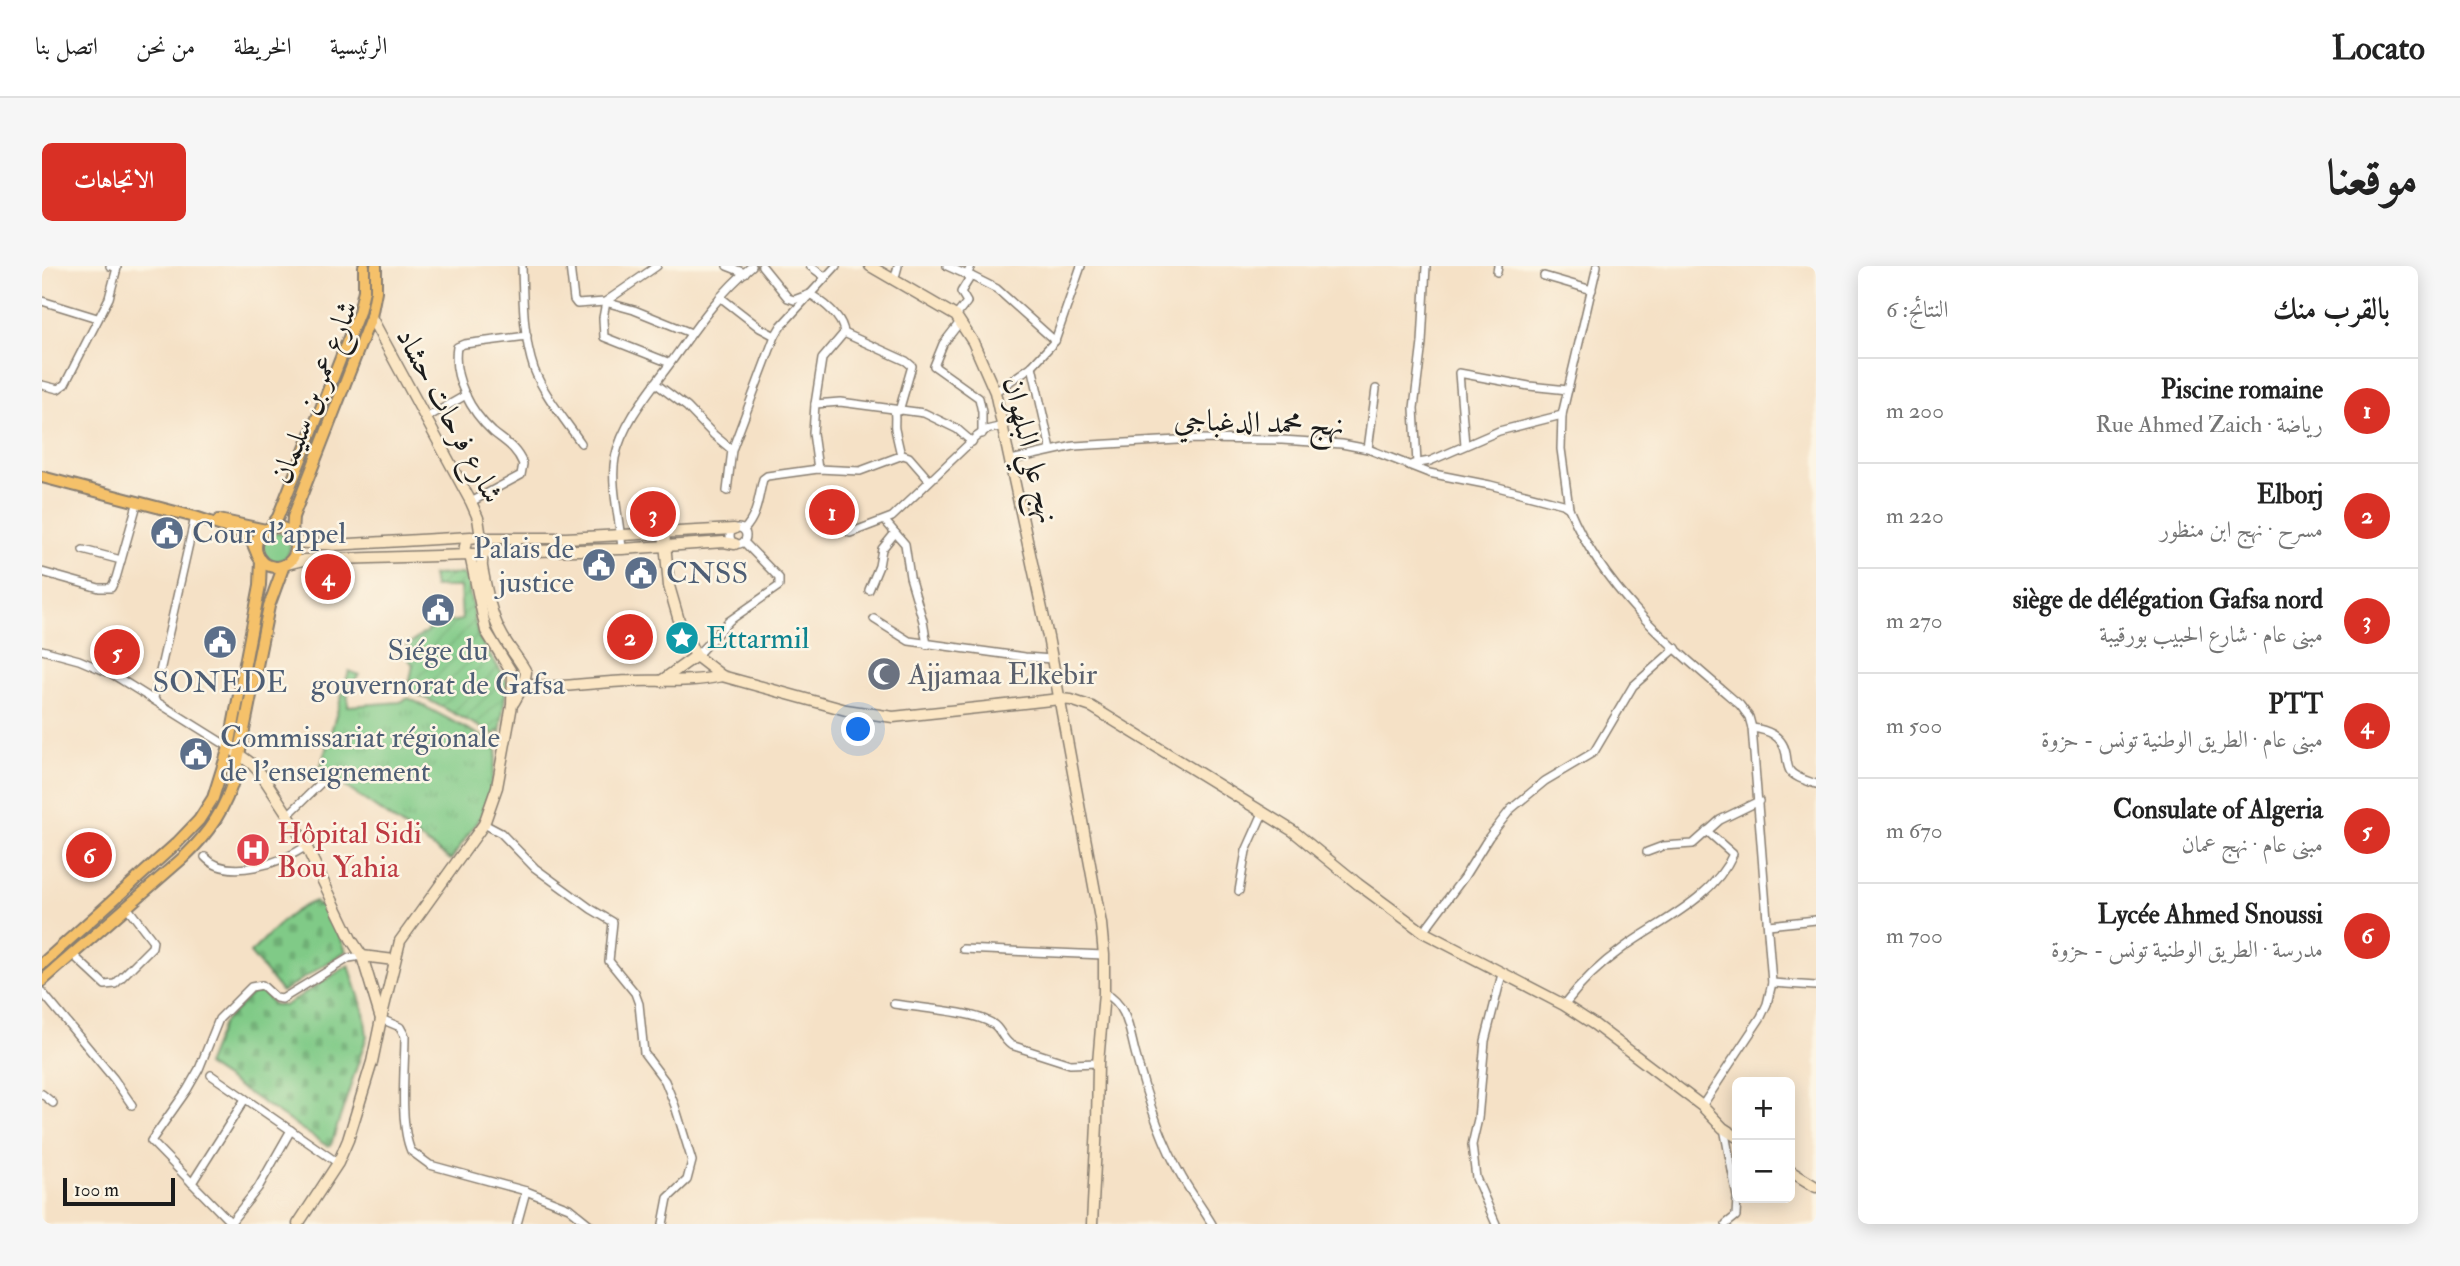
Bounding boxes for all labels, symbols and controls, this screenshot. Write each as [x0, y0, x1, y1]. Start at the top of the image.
text: Locato [2332, 28, 2425, 69]
text: اتصل بنا [35, 31, 98, 62]
text: من نحن [136, 31, 195, 62]
text: الخريطة [233, 31, 292, 62]
text: الرئيسية [330, 31, 387, 62]
button: الاتجاهات [42, 143, 186, 221]
text: موقعنا [2326, 148, 2418, 209]
text: بالقرب منك [2273, 291, 2390, 328]
street label: شارع عمر بن سليمان [263, 295, 372, 491]
text: النتائج: 6 [1886, 295, 1949, 324]
street label: شارع فرحات حشاد [382, 321, 511, 512]
street label: نهج علي البلهوان [985, 373, 1067, 530]
text: Piscine romaine [2161, 374, 2323, 406]
text: 200 m [1886, 396, 1944, 425]
text: 1 [2363, 396, 2371, 425]
street label: نهج محمد الدغباجي [1173, 401, 1345, 452]
text: رياضة · Rue Ahmed Zaich [2096, 410, 2323, 439]
text: Elborj [2257, 479, 2323, 511]
pin: 1 [809, 486, 855, 538]
pin: 3 [630, 488, 676, 540]
text: 220 m [1886, 501, 1944, 530]
text: 2 [2361, 501, 2373, 530]
public building icon: Cour d'appel [148, 514, 186, 552]
place label: Cour d'appel [192, 515, 346, 552]
text: مسرح · نهج ابن منظور [2160, 515, 2323, 544]
place label: Palais de justice [473, 530, 574, 601]
public building icon: Palais de justice [580, 546, 618, 584]
pin: 4 [305, 551, 351, 603]
public building icon: CNSS [622, 554, 660, 592]
place label: CNSS [666, 555, 748, 592]
text: siège de délégation Gafsa nord [2013, 584, 2323, 616]
public building icon: Siége du gouvernorat de Gafsa [419, 591, 457, 629]
text: 270 m [1886, 606, 1943, 635]
text: 3 [2363, 606, 2371, 635]
pin: 2 [607, 611, 653, 663]
place icon: Ettarmil [663, 619, 701, 657]
place label: Ettarmil [706, 620, 810, 657]
text: مبنى عام · شارع الحبيب بورقيبة [2099, 620, 2323, 649]
public building icon: SONEDE [201, 623, 239, 661]
pin: 5 [94, 626, 140, 678]
place label: Siége du gouvernorat de Gafsa [311, 632, 566, 703]
mosque icon: Ajjamaa Elkebir [865, 655, 903, 693]
place label: Ajjamaa Elkebir [907, 656, 1097, 693]
place label: SONEDE [153, 664, 287, 701]
text: PTT [2268, 689, 2323, 721]
text: 500 m [1886, 711, 1942, 740]
text: 4 [2361, 711, 2373, 740]
your location [841, 712, 875, 746]
place label: Commissariat régionale de l'enseignement [220, 719, 500, 790]
text: مبنى عام · الطريق الوطنية تونس - حزوة [2041, 725, 2323, 754]
public building icon: Commissariat régionale de l'enseignement [177, 735, 215, 773]
text: Consulate of Algeria [2113, 794, 2323, 826]
place label: Hôpital Sidi Bou Yahia [277, 815, 422, 886]
text: 670 m [1886, 816, 1943, 845]
text: 5 [2362, 816, 2372, 845]
pin: 6 [66, 829, 112, 881]
text: مبنى عام · نهج عمان [2182, 830, 2323, 859]
hospital icon: Hôpital Sidi Bou Yahia [234, 831, 272, 869]
text: Lycée Ahmed Snoussi [2097, 899, 2323, 931]
text: 700 m [1886, 921, 1943, 950]
text: 6 [2361, 921, 2373, 950]
text: مدرسة · الطريق الوطنية تونس - حزوة [2051, 935, 2323, 964]
map controls [1732, 1077, 1795, 1203]
button: + [1732, 1077, 1795, 1140]
button: − [1732, 1140, 1795, 1203]
scale bar [63, 1175, 175, 1207]
text: 100 m [74, 1178, 119, 1202]

